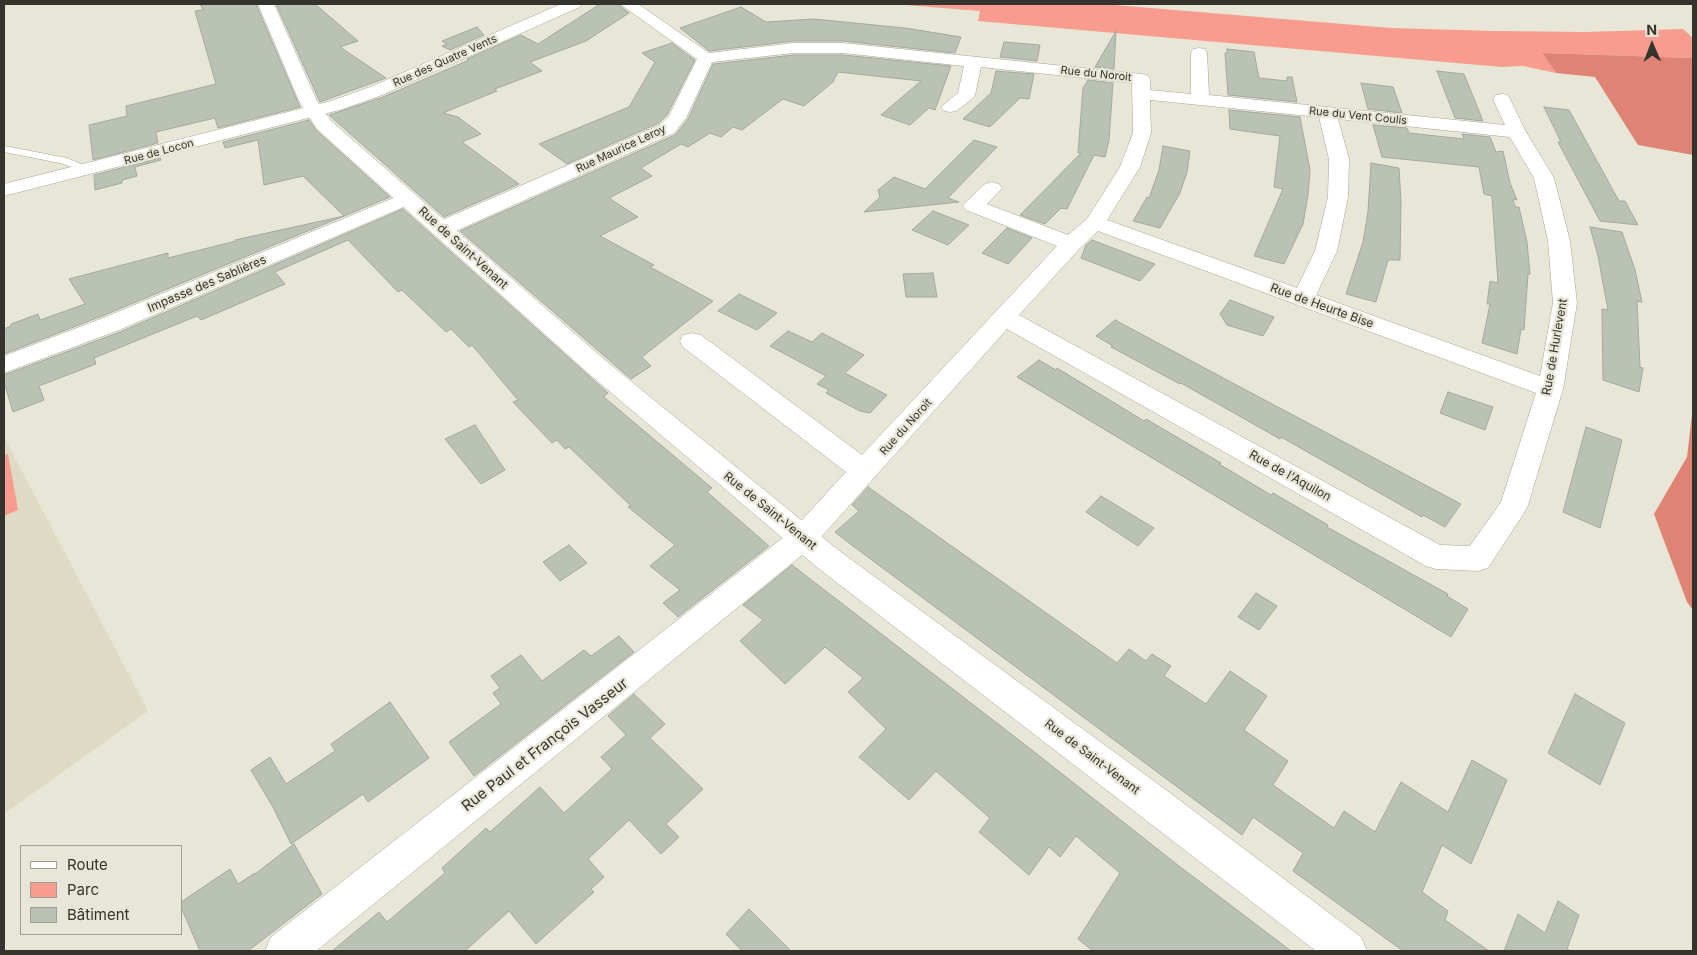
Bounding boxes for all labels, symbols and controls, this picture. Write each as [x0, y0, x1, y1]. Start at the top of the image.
north arrow [1627, 20, 1677, 70]
text: N [1646, 21, 1657, 38]
street label: Rue des Quatre Vents [391, 32, 499, 90]
street label: Rue du Noroit [1060, 64, 1132, 84]
street label: Rue du Vent Coulis [1308, 104, 1408, 128]
street label: Rue Maurice Leroy [574, 122, 668, 176]
street label: Rue de Locon [123, 136, 195, 168]
street label: Rue de Saint-Venant [415, 204, 511, 292]
street label: Impasse des Sablières [146, 253, 268, 315]
street label: Rue de Heurte Bise [1268, 281, 1376, 331]
street label: Rue de Hurlevent [1539, 298, 1571, 396]
street label: Rue du Noroit [877, 396, 935, 458]
street label: Rue de l'Aquilon [1247, 448, 1333, 504]
street label: Rue de Saint-Venant [721, 469, 819, 553]
street label: Rue Paul et François Vasseur [458, 675, 632, 815]
street label: Rue de Saint-Venant [1042, 717, 1142, 797]
legend [20, 845, 182, 935]
text: Route [67, 855, 108, 874]
text: Parc [67, 880, 99, 899]
text: Bâtiment [67, 905, 129, 924]

